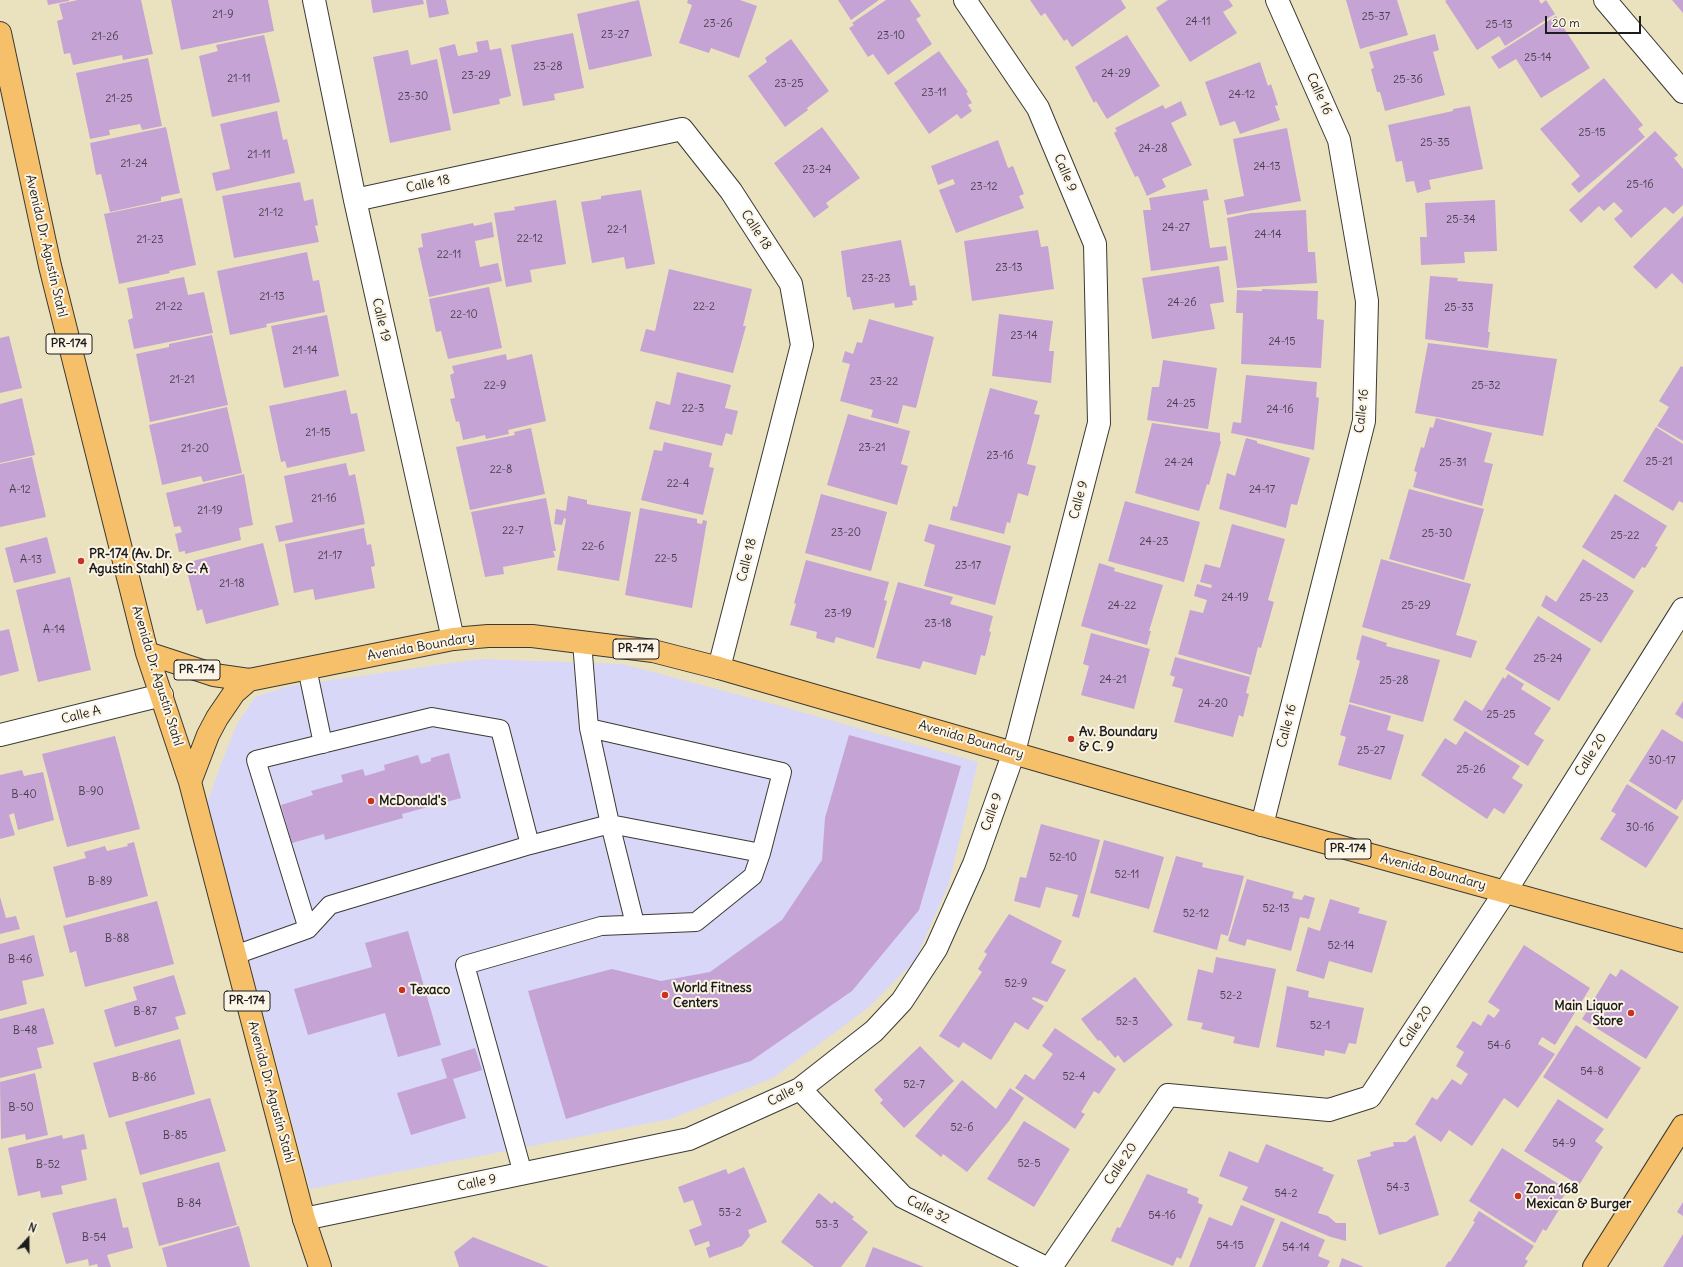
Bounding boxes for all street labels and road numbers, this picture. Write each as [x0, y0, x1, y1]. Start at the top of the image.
street label: Calle 16 [1303, 71, 1335, 117]
street label: Calle 9 [1050, 152, 1080, 194]
street label: Calle 18 [405, 172, 451, 196]
street label: Avenida Dr. Agustín Stahl [22, 173, 70, 319]
street label: Calle 18 [737, 207, 775, 253]
street label: Calle 19 [368, 297, 394, 343]
road number: PR-174 [46, 334, 92, 354]
street label: Calle 16 [1352, 388, 1372, 434]
street label: Calle 9 [1066, 479, 1092, 521]
street label: Calle 18 [734, 537, 760, 583]
street label: Avenida Dr. Agustín Stahl [128, 604, 186, 748]
street label: Avenida Boundary [366, 630, 476, 664]
road number: PR-174 [613, 639, 659, 659]
road number: PR-174 [174, 660, 220, 680]
street label: Calle A [60, 703, 102, 727]
street label: Calle 16 [1274, 703, 1300, 749]
street label: Avenida Boundary [917, 717, 1025, 763]
street label: Calle 20 [1572, 731, 1610, 779]
street label: Calle 9 [978, 791, 1006, 833]
road number: PR-174 [1325, 839, 1371, 859]
street label: Avenida Boundary [1378, 850, 1488, 894]
road number: PR-174 [224, 991, 270, 1011]
street label: Calle 20 [1396, 1003, 1436, 1051]
street label: Avenida Dr. Agustín Stahl [245, 1019, 297, 1165]
street label: Calle 9 [765, 1078, 807, 1110]
street label: Calle 20 [1101, 1140, 1141, 1188]
street label: Calle 9 [456, 1171, 498, 1195]
street label: Calle 32 [904, 1193, 952, 1227]

